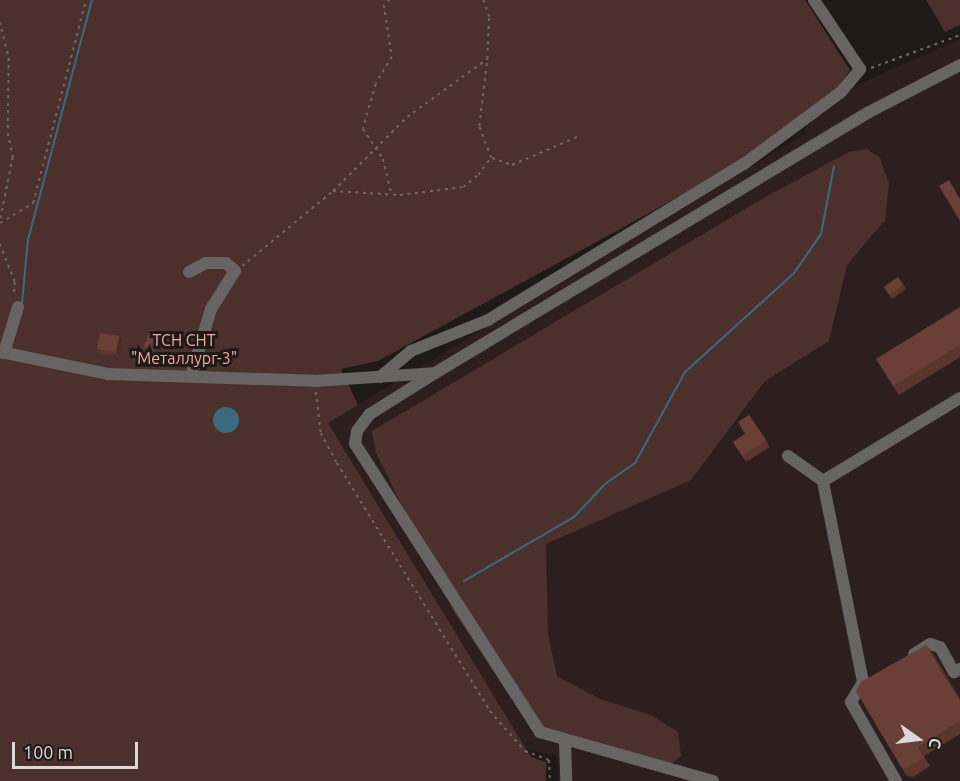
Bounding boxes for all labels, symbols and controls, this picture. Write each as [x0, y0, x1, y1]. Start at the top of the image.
park label: ТСН СНТ "Металлург-3" [131, 330, 237, 368]
north arrow [888, 709, 948, 769]
scale bar [15, 730, 141, 768]
text: С [925, 736, 945, 750]
text: 100 m [23, 742, 73, 762]

